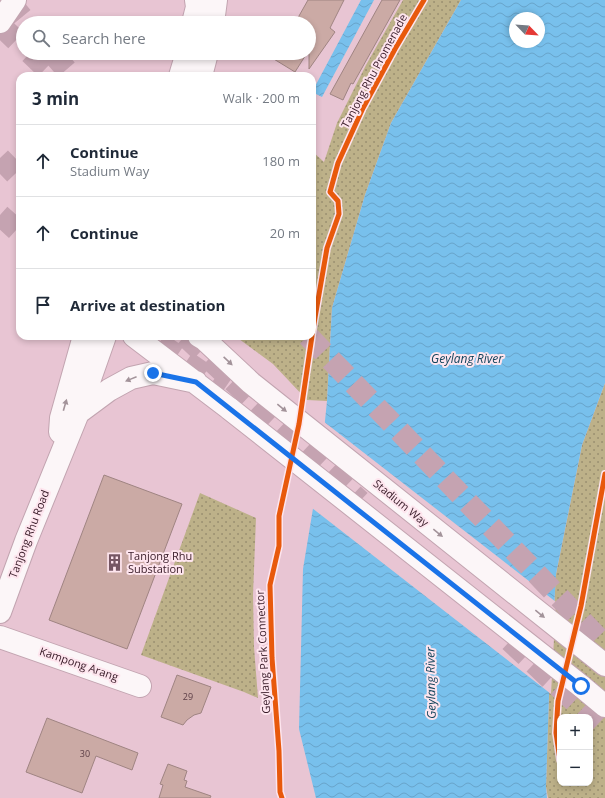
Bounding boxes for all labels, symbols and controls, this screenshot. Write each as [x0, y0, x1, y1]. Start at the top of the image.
street label: Tanjong Rhu Promenade [337, 11, 410, 130]
north arrow [509, 12, 545, 48]
search box [16, 16, 316, 60]
icon: search [30, 27, 52, 49]
text: Search here [62, 28, 146, 48]
text: 3 min [32, 87, 79, 110]
text: Walk · 200 m [223, 89, 300, 107]
text: Continue [70, 142, 138, 162]
icon: ahead [32, 150, 54, 172]
text: 180 m [262, 152, 300, 170]
text: Stadium Way [70, 162, 149, 180]
icon: ahead [32, 222, 54, 244]
text: Continue [70, 223, 138, 243]
text: 20 m [270, 224, 300, 242]
icon: arrive [32, 294, 54, 316]
text: Arrive at destination [70, 295, 225, 315]
water label: Geylang River [431, 350, 504, 367]
one-way arrow [223, 357, 233, 366]
route end [144, 364, 162, 382]
one-way arrow [124, 377, 136, 383]
one-way arrow [62, 398, 68, 411]
one-way arrow [276, 403, 287, 412]
street label: Stadium Way [371, 476, 433, 530]
street label: Tanjong Rhu Road [5, 488, 52, 580]
one-way arrow [433, 528, 444, 537]
place label: Tanjong Rhu Substation [128, 548, 192, 576]
building icon: Tanjong Rhu Substation [105, 552, 125, 572]
street label: Geylang Park Connector [252, 589, 273, 714]
one-way arrow [534, 609, 545, 618]
street label: Kampong Arang [38, 643, 121, 684]
water label: Geylang River [421, 646, 440, 719]
route start [572, 677, 590, 695]
house number: 29 [183, 690, 193, 703]
map controls [557, 714, 593, 786]
button: + [557, 714, 593, 750]
house number: 30 [80, 747, 90, 760]
button: − [557, 750, 593, 786]

